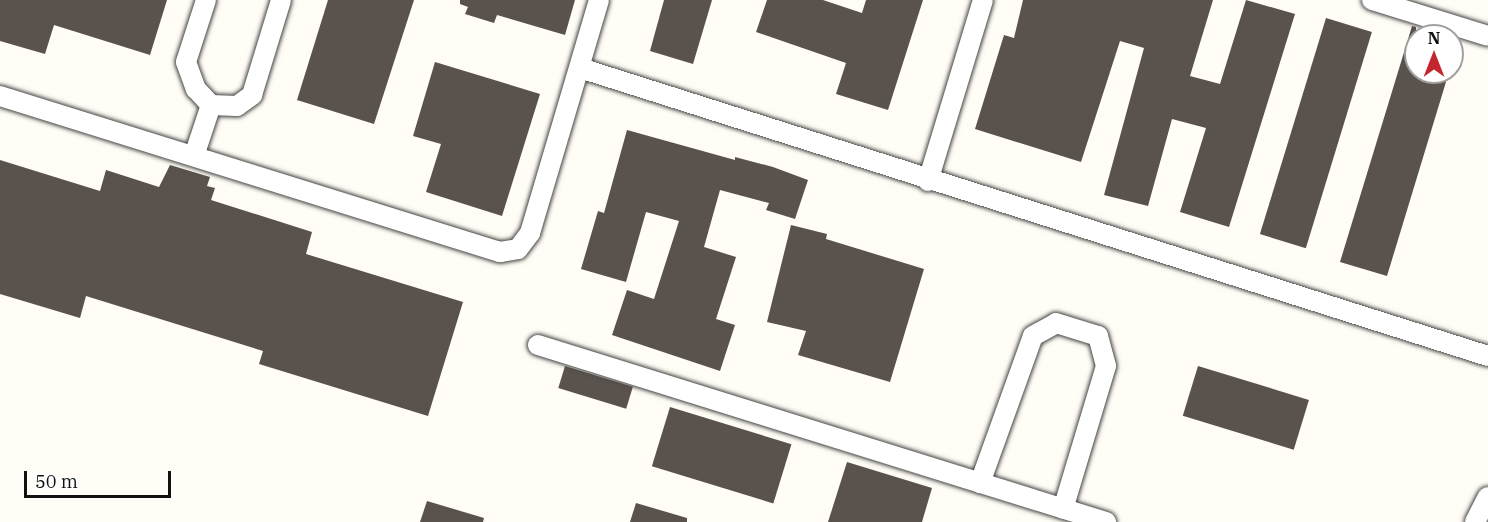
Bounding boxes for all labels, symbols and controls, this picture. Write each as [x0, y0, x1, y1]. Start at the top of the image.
north arrow [1404, 24, 1464, 84]
text: N [1428, 28, 1440, 48]
scale bar [27, 459, 174, 497]
text: 50 m [35, 470, 78, 493]

